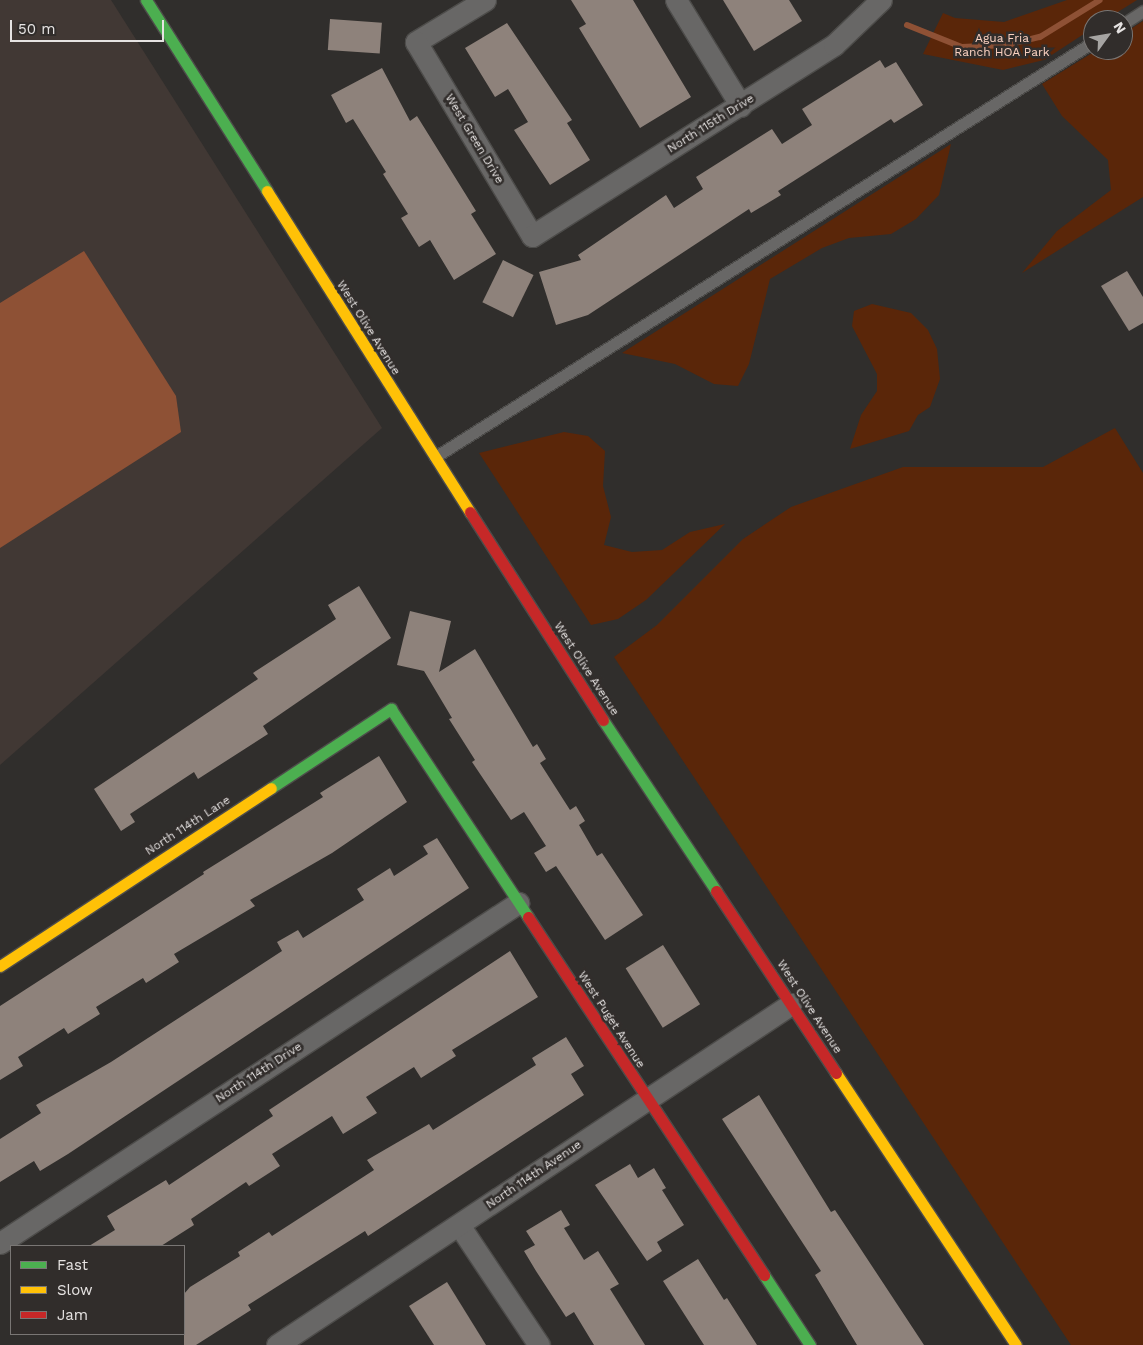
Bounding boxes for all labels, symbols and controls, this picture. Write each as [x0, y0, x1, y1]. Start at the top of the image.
scale bar [12, 10, 166, 42]
north arrow [1083, 10, 1133, 60]
text: N [1110, 19, 1129, 36]
text: 50 m [18, 20, 55, 38]
park label: Agua Fria Ranch HOA Park [954, 32, 1050, 60]
street label: North 115th Drive [665, 91, 757, 157]
street label: West Green Drive [442, 92, 506, 186]
street label: West Olive Avenue [333, 278, 403, 378]
street label: West Olive Avenue [550, 619, 622, 719]
street label: North 114th Lane [143, 793, 233, 859]
street label: West Olive Avenue [773, 957, 845, 1057]
street label: West Puget Avenue [574, 969, 648, 1071]
street label: North 114th Drive [213, 1040, 305, 1106]
street label: North 114th Avenue [483, 1138, 585, 1212]
legend [10, 1245, 185, 1335]
text: Fast [57, 1256, 88, 1274]
text: Slow [57, 1281, 93, 1299]
text: Jam [57, 1306, 88, 1324]

